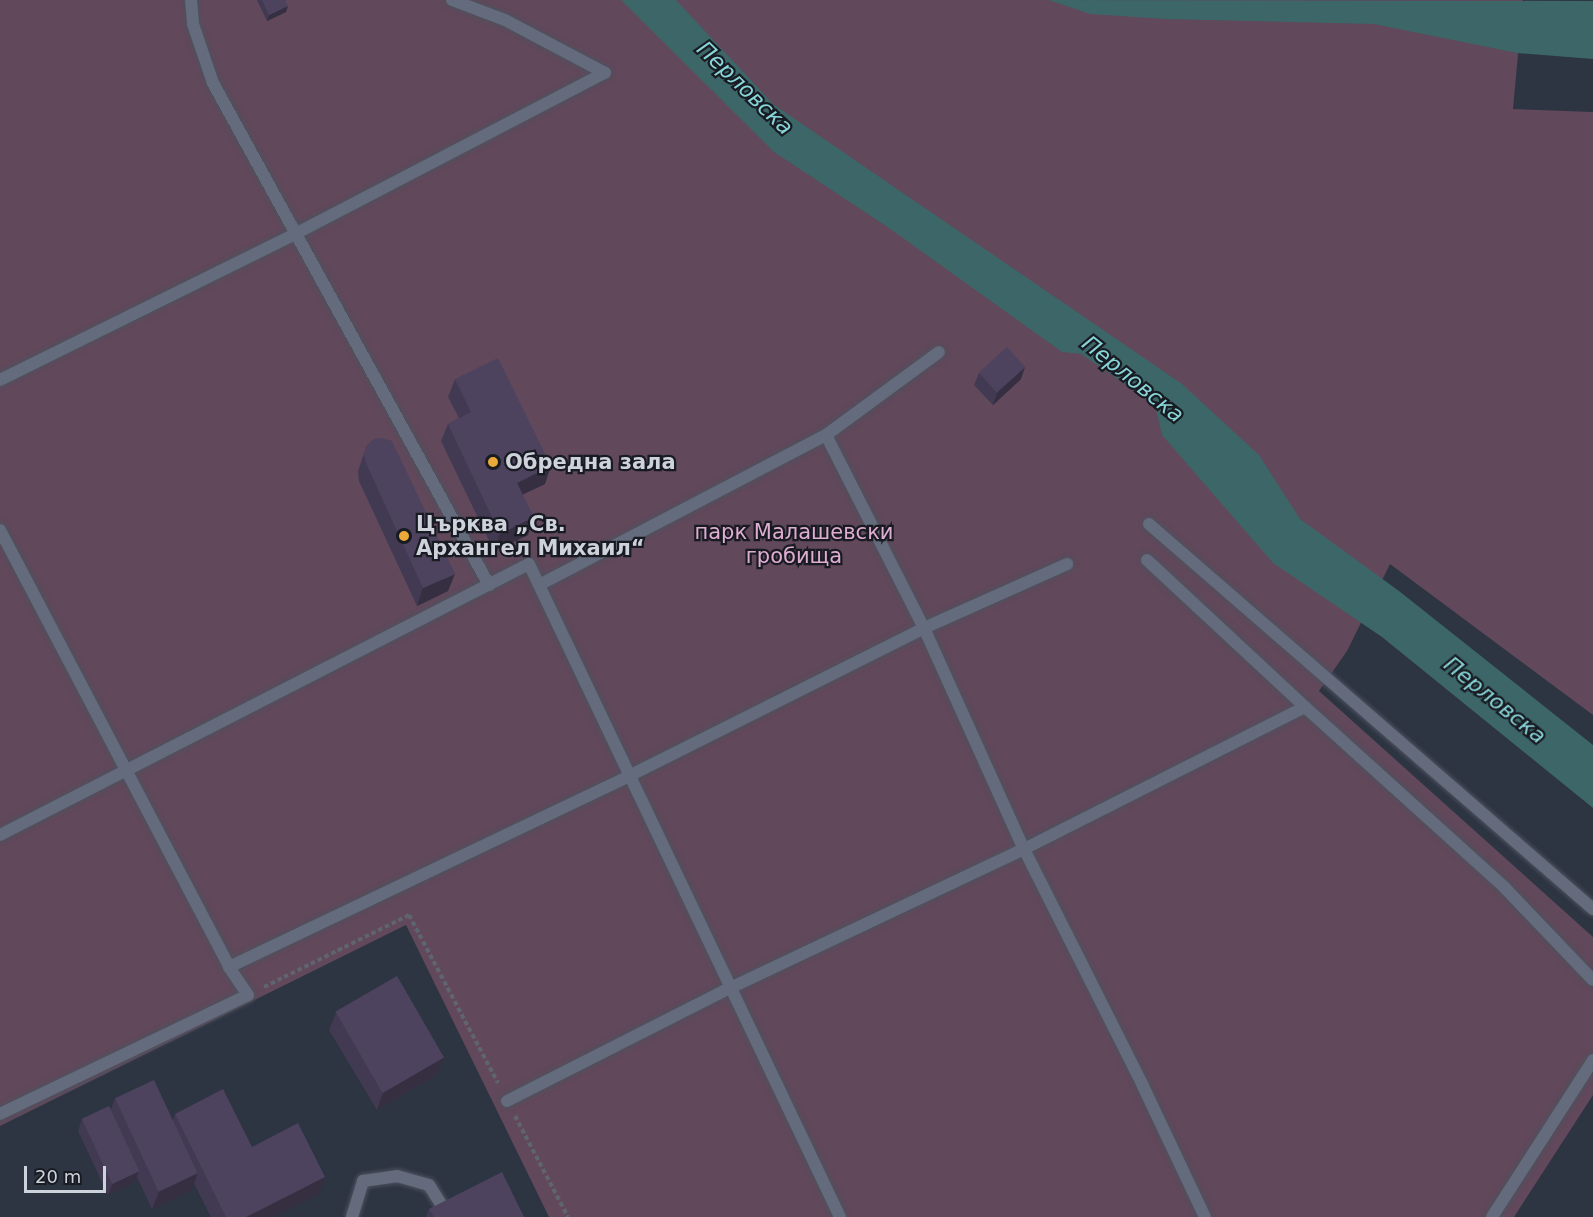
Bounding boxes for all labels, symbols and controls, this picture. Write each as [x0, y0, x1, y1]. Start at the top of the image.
water label: Перловска [691, 36, 799, 140]
water label: Перловска [1077, 330, 1189, 428]
place label: Обредна зала [505, 449, 676, 475]
marker: Обредна зала [486, 455, 500, 469]
place label: Църква „Св. Архангел Михаил“ [416, 511, 645, 561]
park label: парк Малашевски гробища [695, 519, 893, 569]
marker: Църква „Св. Архангел Михаил“ [397, 529, 411, 543]
water label: Перловска [1439, 651, 1551, 749]
scale bar [27, 1154, 110, 1192]
text: 20 m [35, 1166, 81, 1187]

